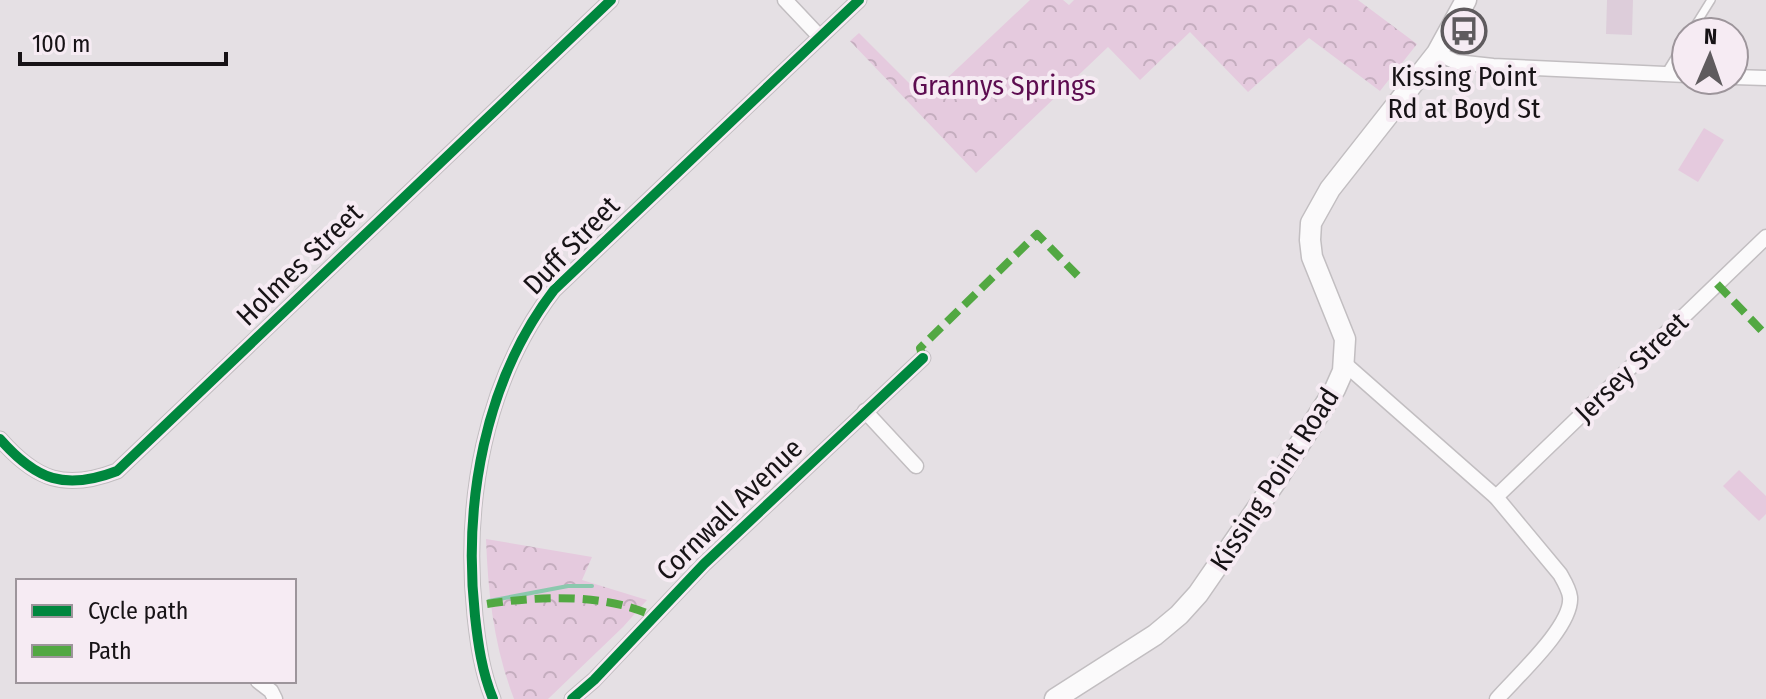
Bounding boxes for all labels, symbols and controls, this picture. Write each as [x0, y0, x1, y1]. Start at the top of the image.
bus stop icon: Kissing Point Rd at Boyd St [1440, 7, 1488, 55]
scale bar [20, 16, 226, 66]
north arrow [1670, 16, 1750, 96]
text: N [1704, 23, 1718, 50]
text: 100 m [32, 30, 90, 58]
place label: Kissing Point Rd at Boyd St [1388, 60, 1541, 125]
park label: Grannys Springs [912, 69, 1096, 102]
street label: Duff Street [517, 189, 627, 301]
street label: Holmes Street [230, 196, 370, 332]
street label: Jersey Street [1568, 305, 1695, 429]
street label: Kissing Point Road [1203, 382, 1346, 577]
street label: Cornwall Avenue [650, 432, 809, 587]
legend [16, 579, 296, 683]
text: Cycle path [88, 597, 188, 625]
text: Path [88, 637, 132, 665]

